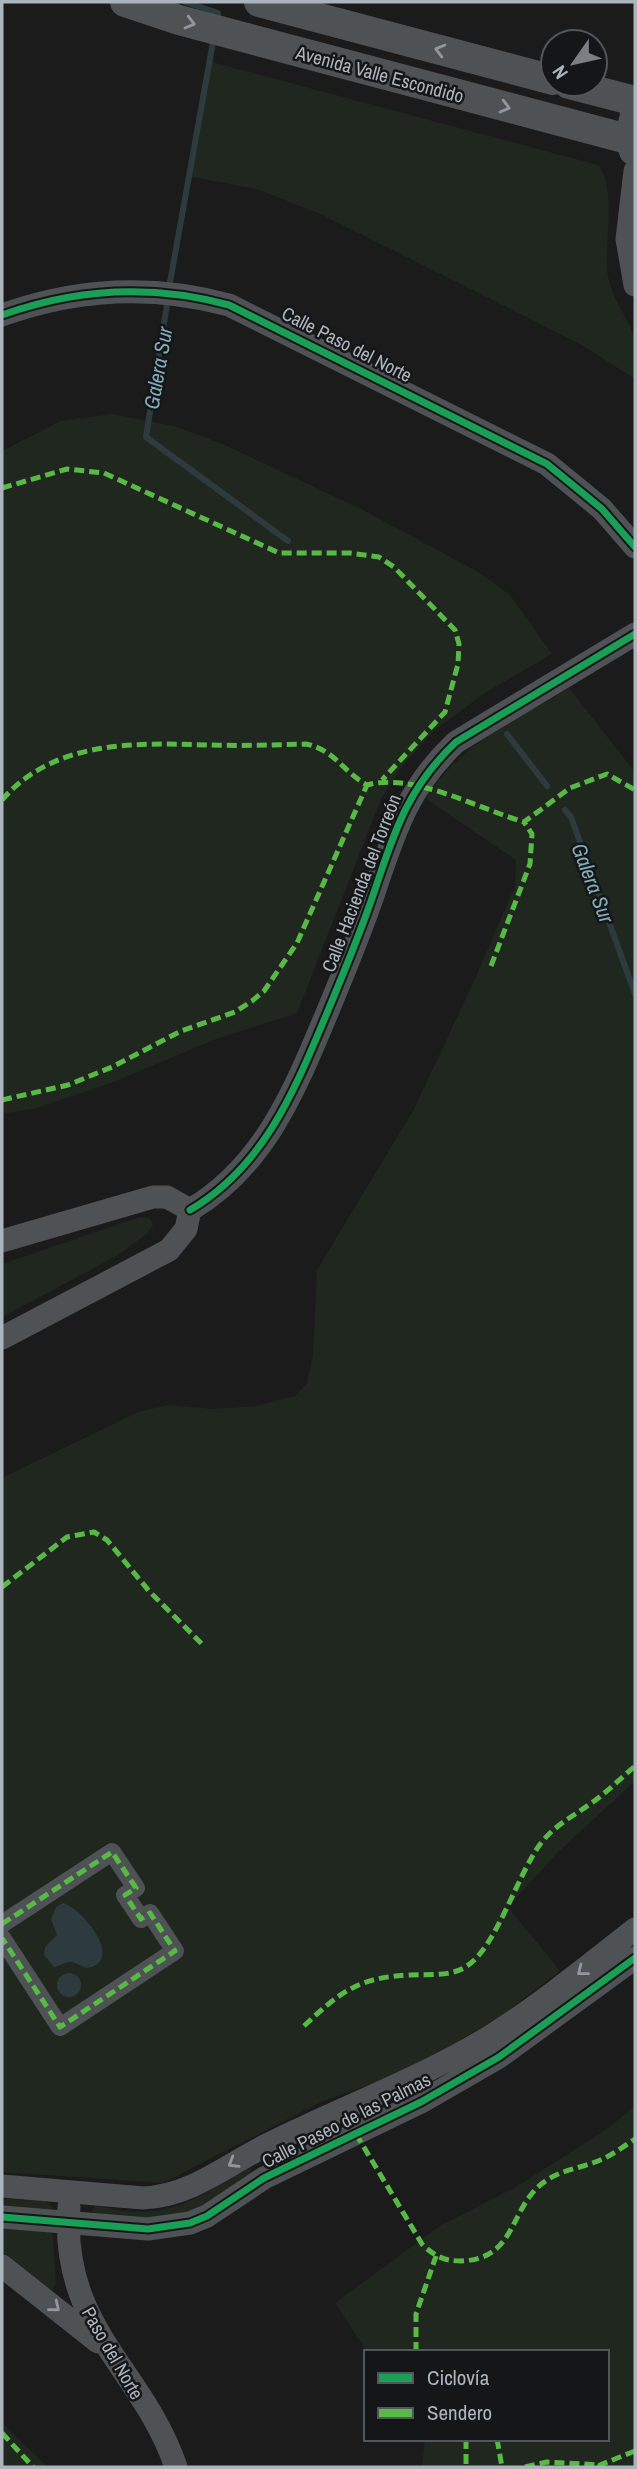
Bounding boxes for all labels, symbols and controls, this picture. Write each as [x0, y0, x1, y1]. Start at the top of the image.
one-way arrow [184, 15, 196, 30]
north arrow [539, 28, 609, 98]
street label: Avenida Valle Escondido [292, 39, 467, 109]
one-way arrow [434, 44, 446, 58]
text: N [546, 61, 574, 84]
one-way arrow [498, 99, 510, 113]
street label: Calle Paso del Norte [277, 300, 417, 388]
water label: Galera Sur [136, 323, 180, 412]
street label: Calle Hacienda del Torreón [315, 790, 407, 976]
water label: Galera Sur [565, 839, 622, 928]
one-way arrow [577, 1963, 589, 1976]
street label: Calle Paseo de las Palmas [257, 2066, 435, 2174]
one-way arrow [228, 2155, 241, 2168]
one-way arrow [47, 2299, 59, 2312]
street label: Paso del Norte [76, 2302, 150, 2404]
legend [364, 2350, 609, 2441]
text: Ciclovía [427, 2363, 490, 2392]
text: Sendero [427, 2398, 492, 2427]

